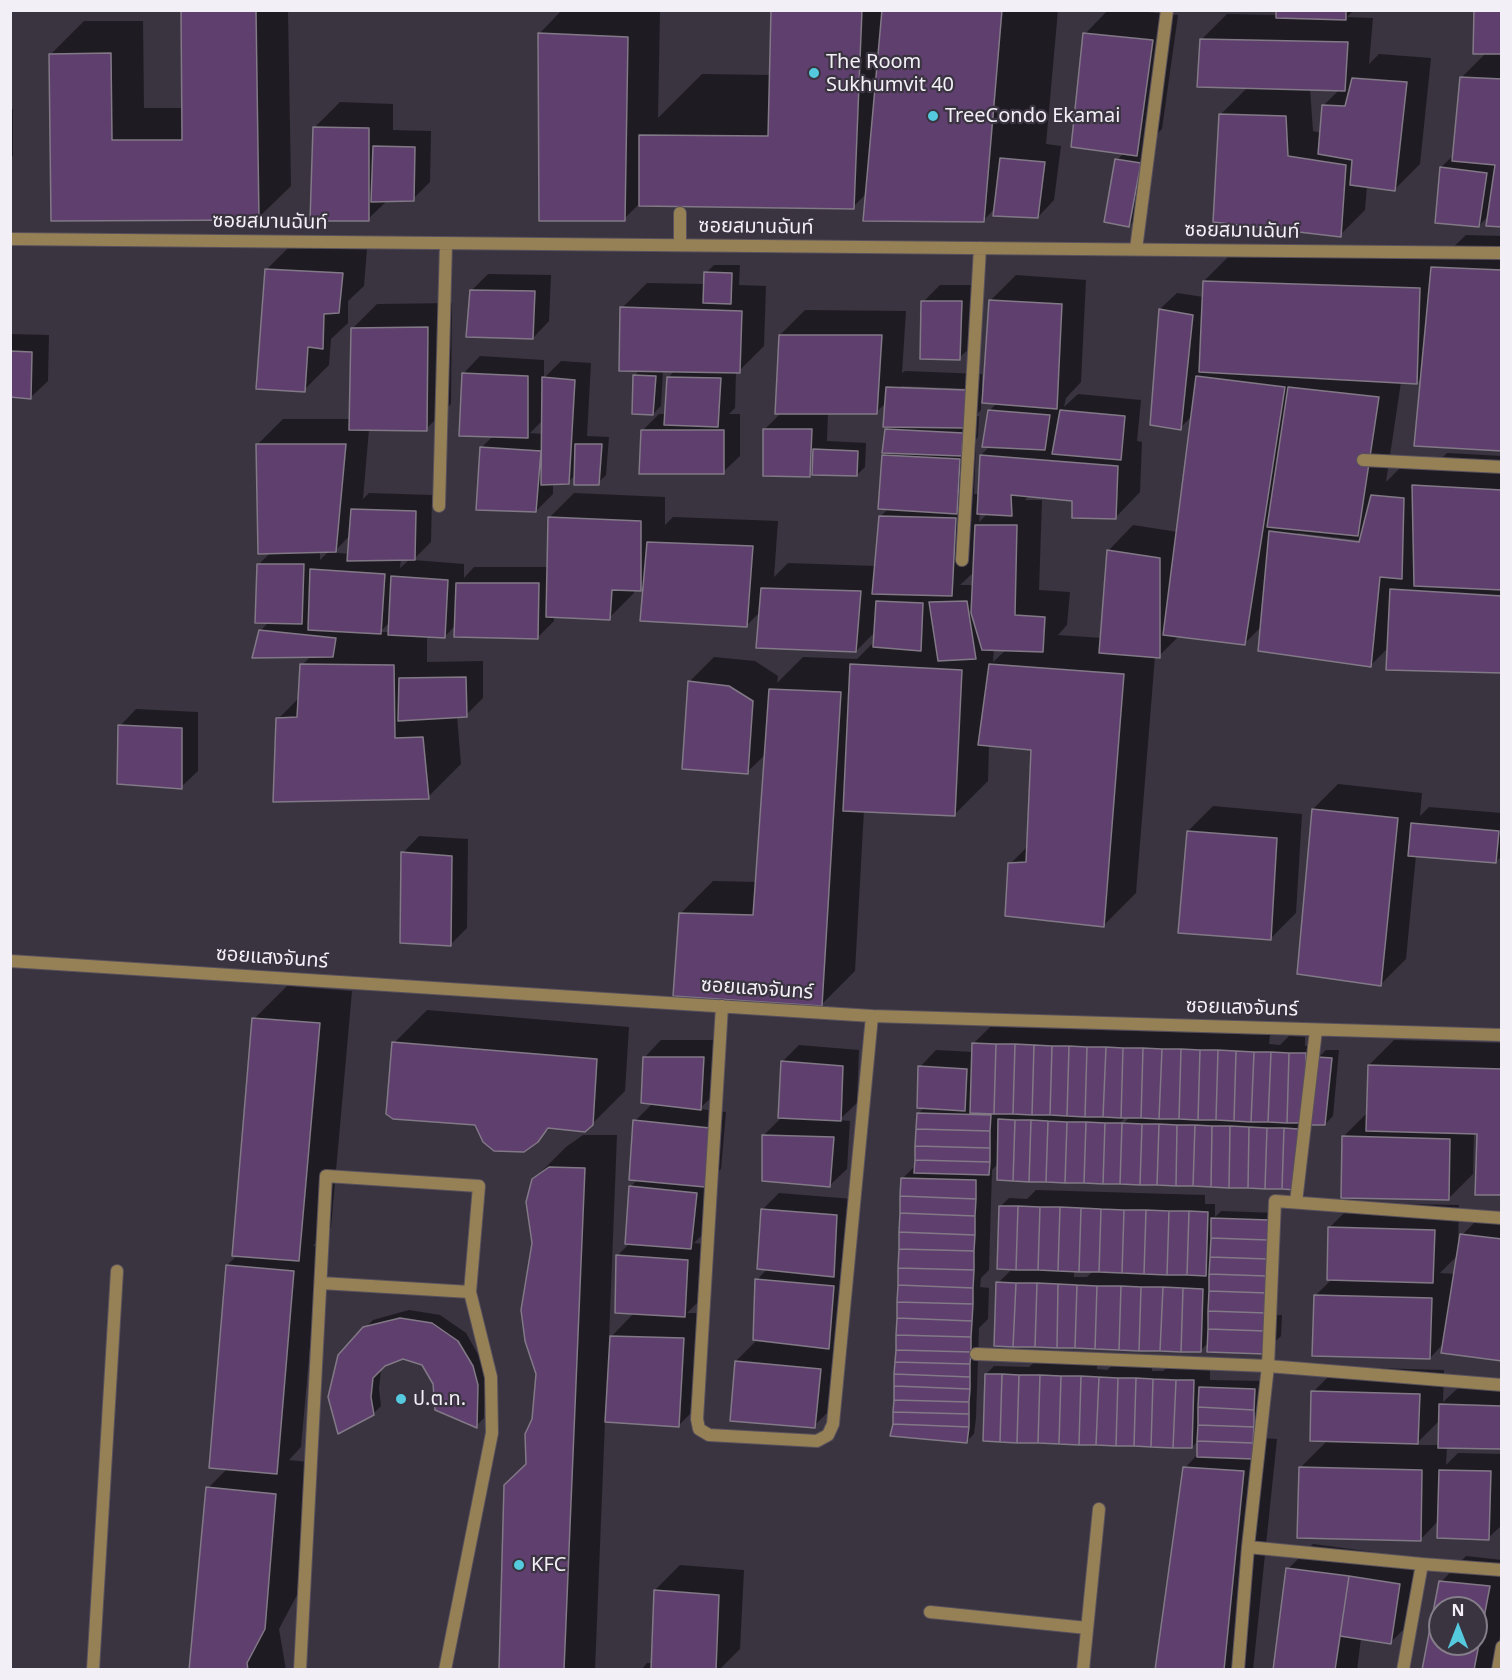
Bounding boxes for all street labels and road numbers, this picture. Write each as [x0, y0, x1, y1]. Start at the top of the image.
street label: ซอยสมานฉันท์ [212, 209, 328, 235]
street label: ซอยสมานฉันท์ [698, 214, 814, 240]
street label: ซอยสมานฉันท์ [1184, 218, 1300, 244]
street label: ซอยแสงจันทร์ [215, 942, 329, 974]
street label: ซอยแสงจันทร์ [700, 973, 814, 1005]
street label: ซอยแสงจันทร์ [1185, 994, 1299, 1022]

